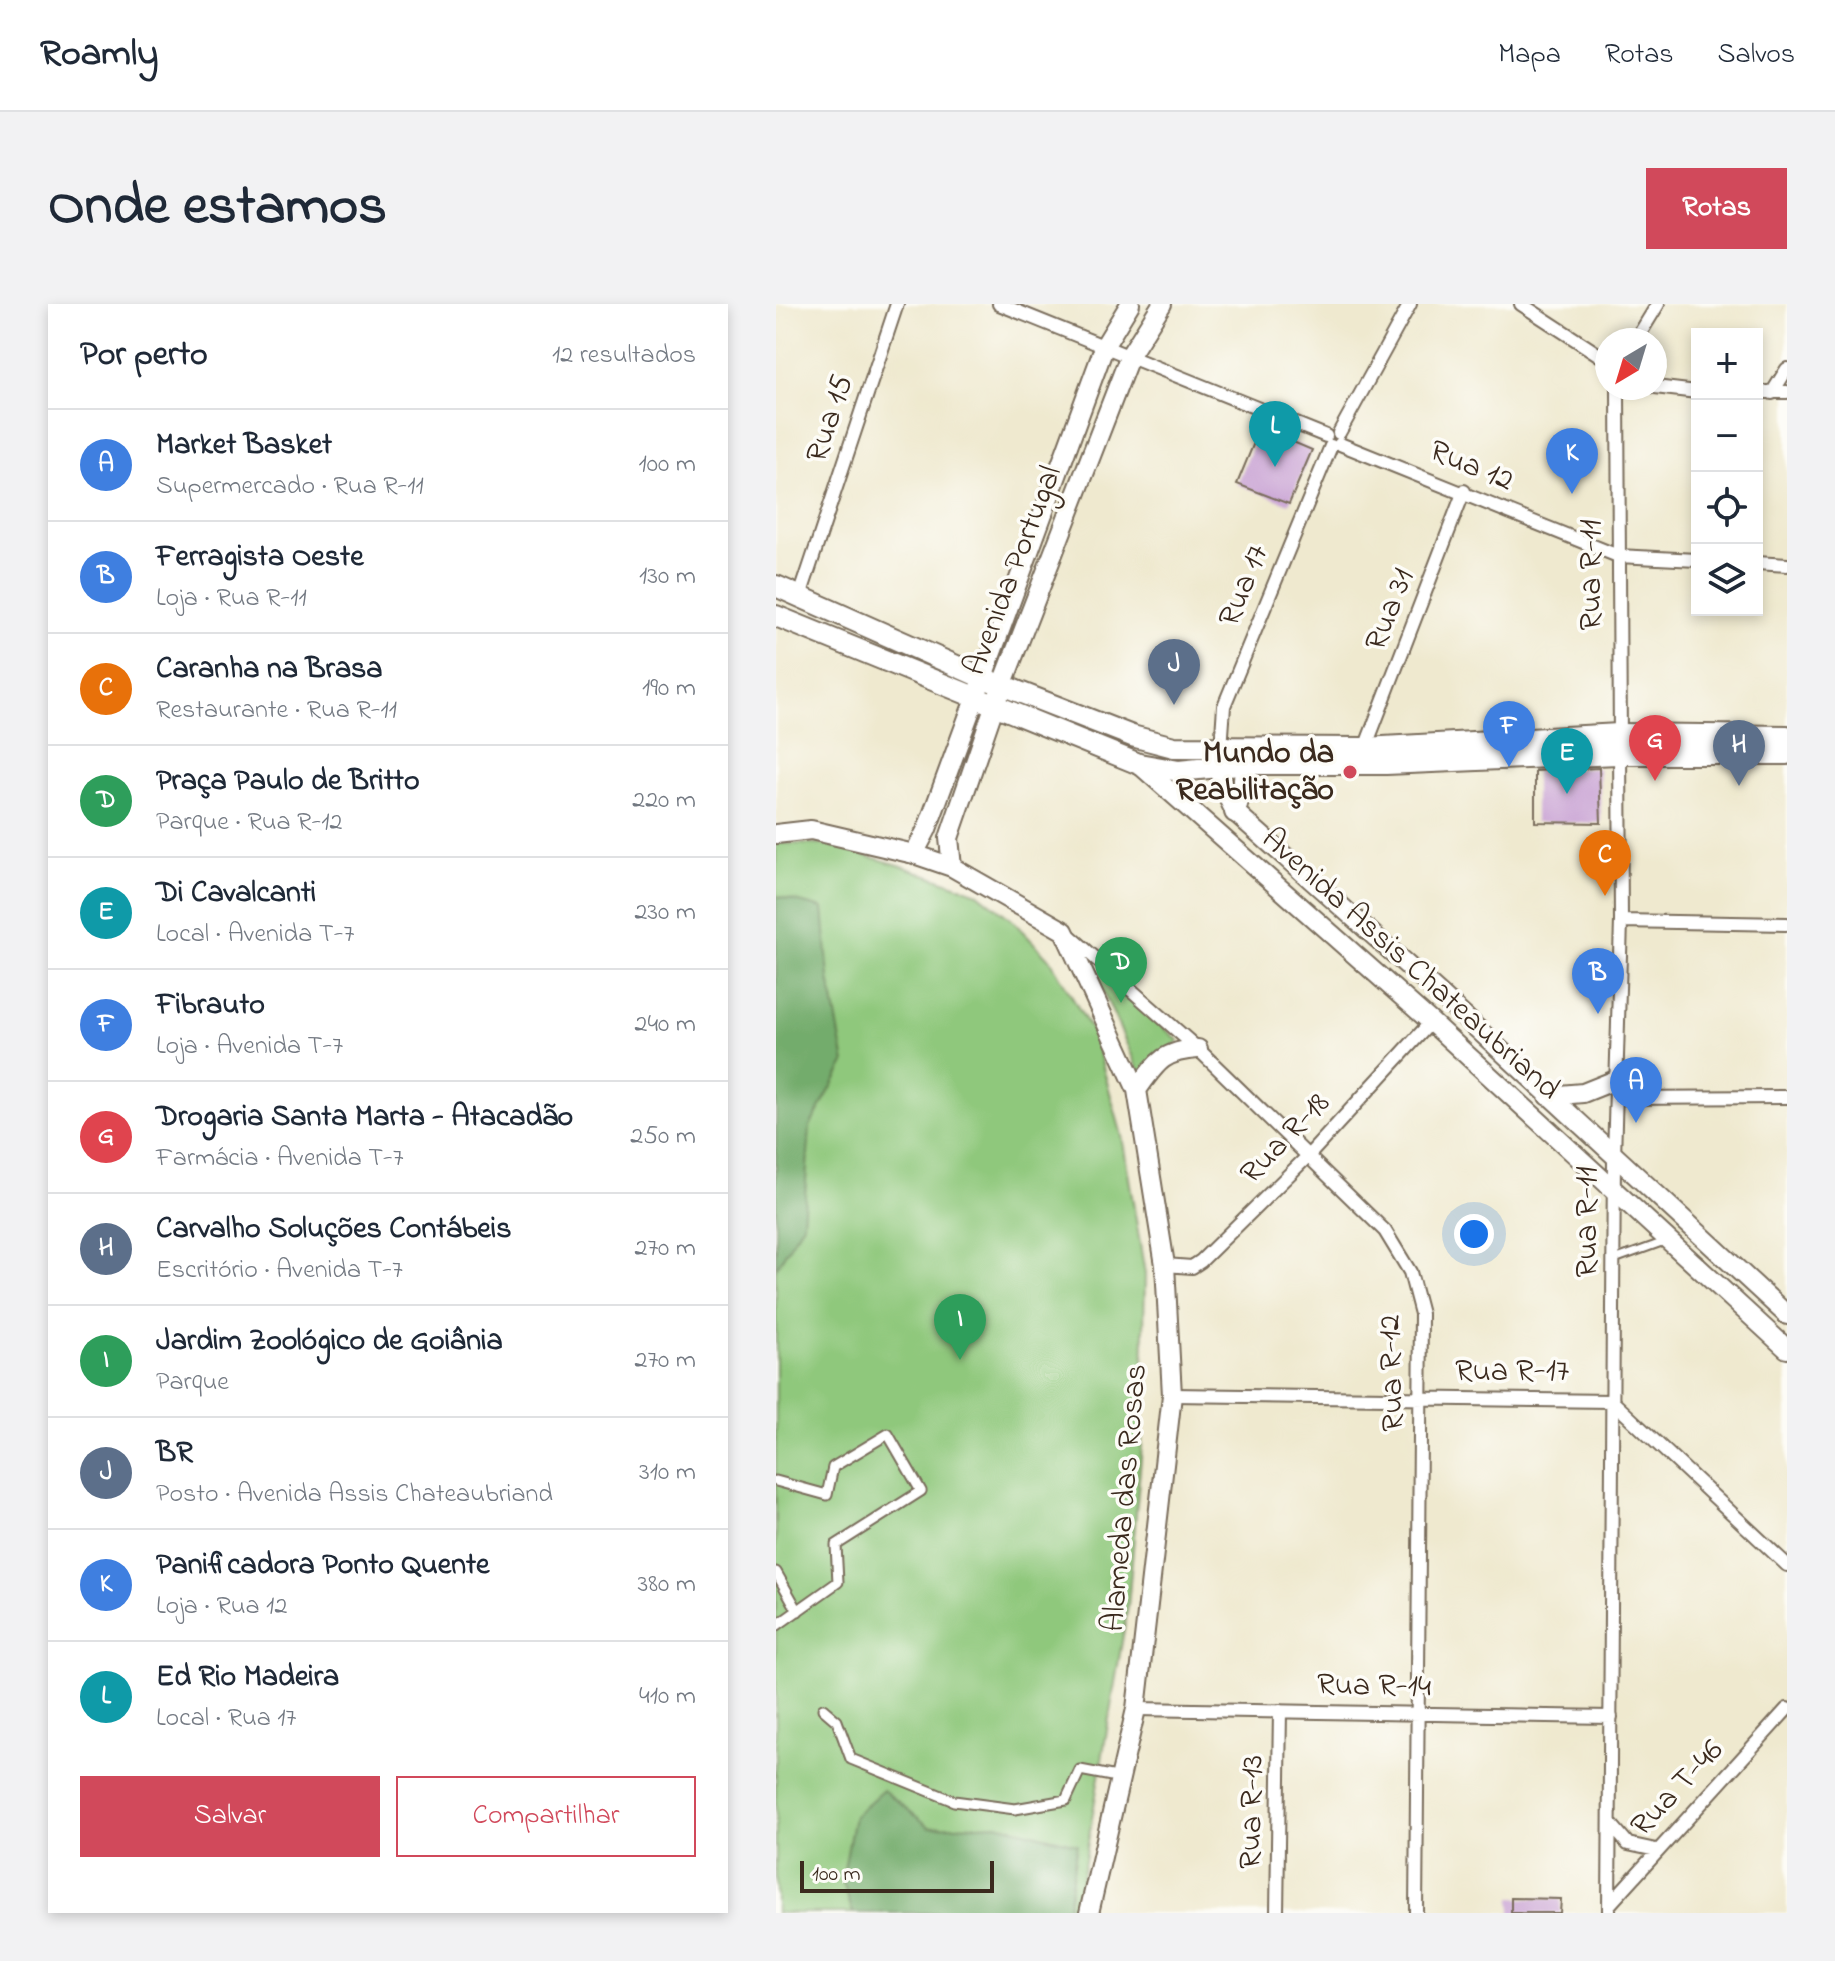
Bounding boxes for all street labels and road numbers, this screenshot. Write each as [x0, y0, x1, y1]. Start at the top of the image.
street label: Rua 15 [795, 369, 867, 469]
street label: Rua 12 [1422, 429, 1520, 505]
street label: Avenida Portugal [952, 459, 1076, 683]
street label: Rua R-11 [1569, 519, 1616, 631]
street label: Rua 17 [1207, 538, 1283, 634]
street label: Rua 31 [1354, 562, 1428, 658]
street label: Avenida Assis Chateaubriand [1250, 817, 1570, 1113]
street label: Rua R-18 [1230, 1082, 1342, 1196]
street label: Rua R-11 [1565, 1166, 1612, 1278]
street label: Rua R-12 [1367, 1314, 1419, 1432]
street label: Rua R-17 [1455, 1349, 1569, 1396]
street label: Alameda das Rosas [1091, 1362, 1161, 1634]
street label: Rua R-14 [1316, 1663, 1432, 1711]
street label: Rua T-46 [1620, 1730, 1736, 1848]
street label: Rua R-13 [1229, 1754, 1277, 1870]

